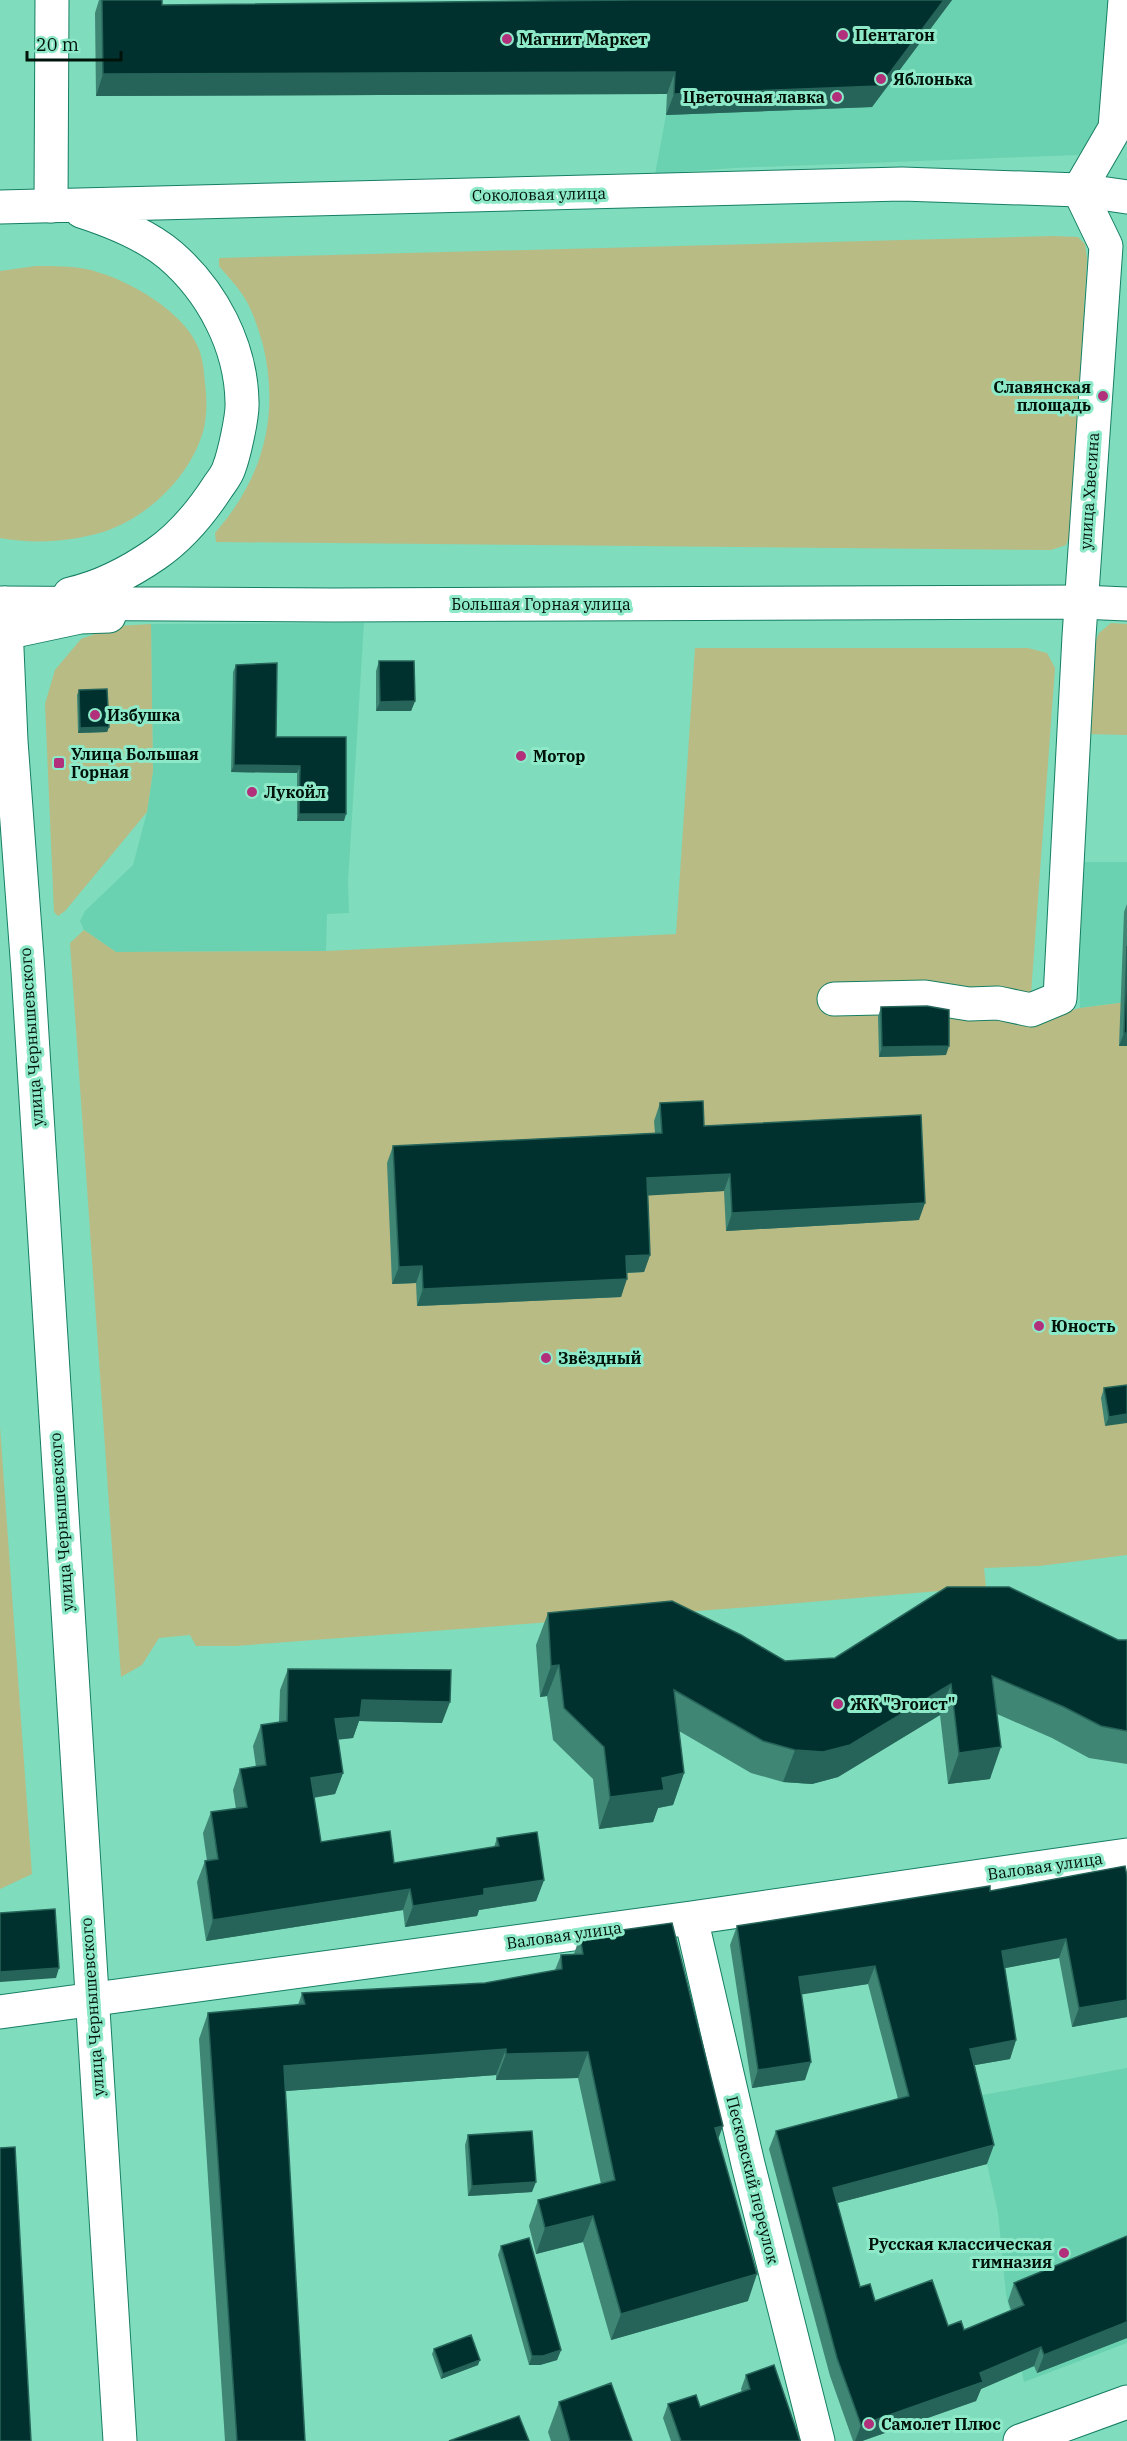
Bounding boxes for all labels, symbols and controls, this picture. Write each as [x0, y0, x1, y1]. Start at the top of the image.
scale bar [27, 24, 122, 62]
place label: Пентагон [855, 25, 935, 45]
marker: Пентагон [836, 28, 850, 42]
place label: Магнит Маркет [519, 29, 648, 49]
marker: Магнит Маркет [500, 32, 514, 46]
text: 20 m [36, 33, 79, 56]
place label: Яблонька [893, 69, 973, 89]
marker: Яблонька [874, 72, 888, 86]
place label: Цветочная лавка [683, 87, 825, 107]
marker: Цветочная лавка [830, 90, 844, 104]
street label: Соколовая улица [472, 183, 607, 205]
place label: Славянская площадь [993, 377, 1091, 415]
marker: Славянская площадь [1096, 389, 1110, 403]
street label: улица Хвесина [1075, 431, 1103, 550]
street label: Большая Горная улица [451, 594, 631, 614]
place label: Избушка [107, 705, 180, 725]
marker: Избушка [88, 708, 102, 722]
place label: Улица Большая Горная [71, 744, 199, 782]
place label: Мотор [533, 746, 585, 766]
marker: Мотор [514, 749, 528, 763]
marker: Улица Большая Горная [52, 756, 66, 770]
place label: Лукойл [264, 782, 326, 802]
marker: Лукойл [245, 785, 259, 799]
street label: улица Чернышевского [15, 947, 47, 1127]
place label: Юность [1051, 1316, 1115, 1336]
marker: Юность [1032, 1319, 1046, 1333]
place label: Звёздный [558, 1348, 641, 1368]
marker: Звёздный [539, 1351, 553, 1365]
street label: улица Чернышевского [45, 1432, 77, 1612]
place label: ЖК "Эгоист" [850, 1694, 955, 1714]
marker: ЖК "Эгоист" [831, 1697, 845, 1711]
street label: Валовая улица [986, 1848, 1104, 1884]
street label: улица Чернышевского [76, 1917, 108, 2097]
street label: Валовая улица [505, 1917, 623, 1953]
street label: Песковский переулок [722, 2094, 784, 2267]
place label: Русская классическая гимназия [868, 2234, 1052, 2272]
marker: Русская классическая гимназия [1057, 2246, 1071, 2260]
place label: Самолет Плюс [881, 2414, 1001, 2434]
marker: Самолет Плюс [862, 2417, 876, 2431]

